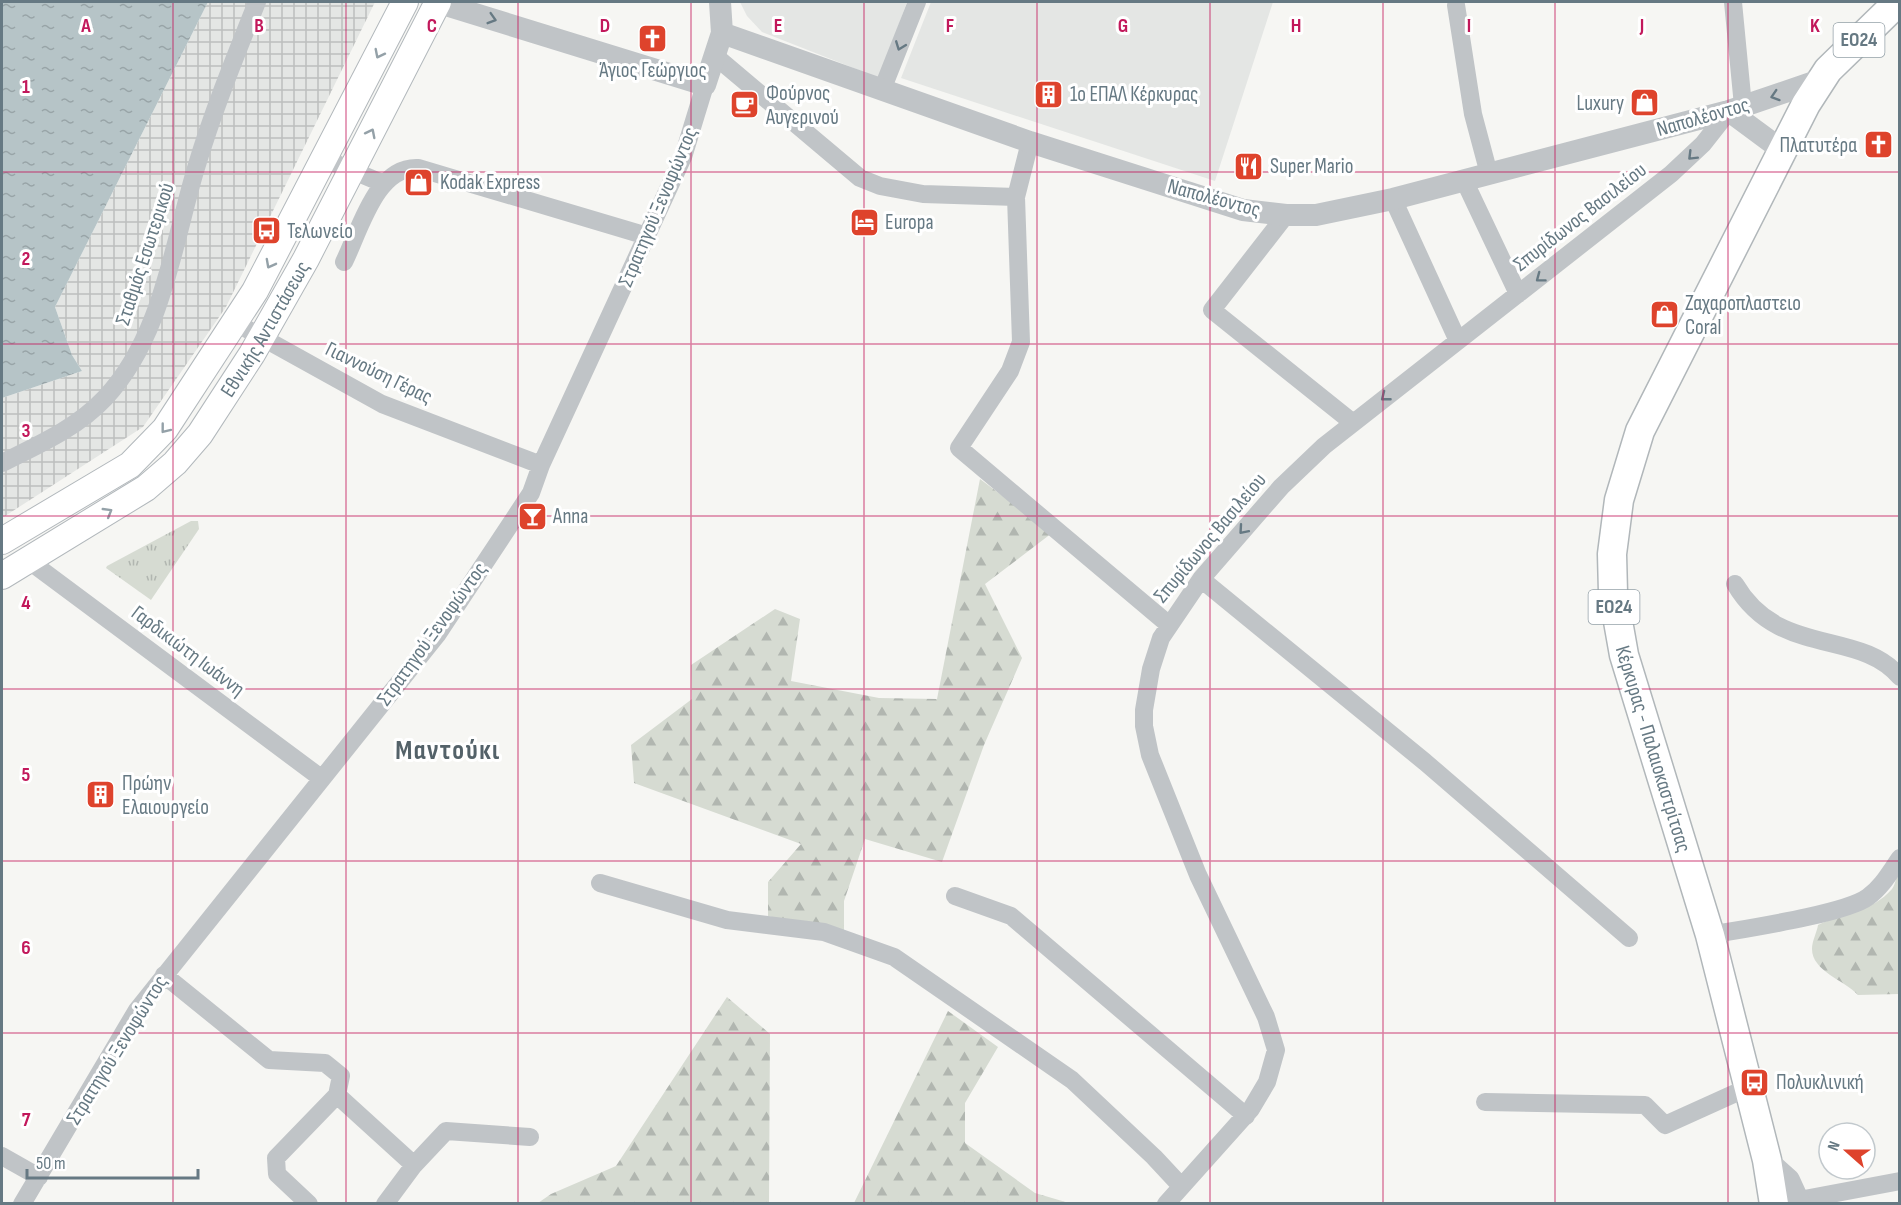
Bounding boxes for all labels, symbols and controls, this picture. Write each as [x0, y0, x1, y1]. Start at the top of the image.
one-way arrow [486, 12, 497, 24]
text: A [80, 14, 91, 38]
text: B [254, 14, 264, 38]
text: C [427, 14, 437, 38]
text: D [600, 14, 610, 38]
text: E [774, 14, 782, 38]
text: F [946, 14, 954, 38]
text: G [1118, 14, 1128, 38]
text: H [1291, 14, 1301, 38]
text: I [1467, 14, 1471, 38]
text: J [1639, 14, 1644, 38]
text: K [1810, 14, 1820, 38]
church icon: Άγιος Γεώργιος [637, 23, 669, 55]
road number: ΕΟ24 [1834, 23, 1884, 57]
one-way arrow [894, 40, 907, 51]
one-way arrow [375, 48, 386, 58]
place label: Άγιος Γεώργιος [599, 58, 707, 83]
text: 1 [22, 75, 30, 99]
building icon: 1ο ΕΠΑΛ Κέρκυρας [1033, 78, 1065, 110]
place label: Φούρνος Αυγερινού [765, 81, 839, 130]
place label: 1ο ΕΠΑΛ Κέρκυρας [1070, 82, 1198, 107]
shop icon: Luxury [1629, 87, 1661, 119]
cafe icon: Φούρνος Αυγερινού [729, 89, 761, 121]
one-way arrow [1770, 89, 1781, 102]
place label: Luxury [1577, 91, 1624, 116]
street label: Ναπολέοντος [1654, 92, 1752, 142]
street label: Στρατηγού Ξενοφώντος [613, 123, 703, 291]
one-way arrow [364, 129, 375, 139]
church icon: Πλατυτέρα [1862, 129, 1894, 161]
place label: Πλατυτέρα [1780, 133, 1857, 158]
one-way arrow [1688, 148, 1699, 159]
restaurant icon: Super Mario [1233, 150, 1265, 182]
place label: Super Mario [1270, 154, 1353, 179]
street label: Σπυρίδωνος Βασιλείου [1509, 157, 1651, 277]
shop icon: Kodak Express [403, 166, 435, 198]
place label: Kodak Express [440, 170, 540, 195]
street label: Ναπολέοντος [1165, 174, 1263, 222]
street label: Σταθμός Εσωτερικού [110, 180, 180, 328]
hotel icon: Europa [848, 206, 880, 238]
place label: Europa [885, 210, 934, 235]
bus stop icon: Τελωνείο [250, 215, 282, 247]
place label: Τελωνείο [287, 219, 353, 244]
text: 2 [22, 247, 30, 271]
street label: Εθνικής Αντιστάσεως [215, 256, 315, 402]
one-way arrow [266, 258, 277, 269]
one-way arrow [1536, 270, 1547, 281]
place label: Ζαχαροπλαστειο Coral [1685, 291, 1801, 340]
shop icon: Ζαχαροπλαστειο Coral [1648, 299, 1680, 331]
street label: Γιαννούση Γέρας [321, 336, 437, 410]
one-way arrow [1381, 389, 1392, 400]
text: 3 [22, 419, 31, 443]
one-way arrow [162, 422, 173, 433]
street label: Σπυρίδωνος Βασιλείου [1148, 468, 1272, 608]
bar icon: Anna [516, 500, 548, 532]
place label: Anna [552, 504, 588, 529]
one-way arrow [102, 507, 112, 519]
one-way arrow [1239, 523, 1250, 533]
street label: Στρατηγού Ξενοφώντος [372, 557, 492, 711]
road number: ΕΟ24 [1588, 590, 1640, 624]
text: 4 [21, 591, 31, 615]
street label: Γαρδικιώτη Ιωάννη [126, 600, 250, 702]
street label: Κέρκυρας - Παλαιοκαστρίτσας [1610, 643, 1696, 855]
district label: Μαντούκι [395, 735, 501, 767]
text: 5 [22, 763, 31, 787]
place label: Πρώην Ελαιουργείο [122, 771, 209, 820]
building icon: Πρώην Ελαιουργείο [85, 779, 117, 811]
text: 6 [21, 936, 31, 960]
street label: Στρατηγού Ξενοφώντος [61, 971, 173, 1129]
bus stop icon: Πολυκλινική [1739, 1066, 1771, 1098]
place label: Πολυκλινική [1776, 1070, 1864, 1095]
text: 7 [22, 1108, 31, 1132]
north arrow [1817, 1121, 1877, 1181]
text: N [1824, 1139, 1845, 1154]
scale bar [27, 1142, 198, 1180]
text: 50 m [36, 1153, 66, 1174]

